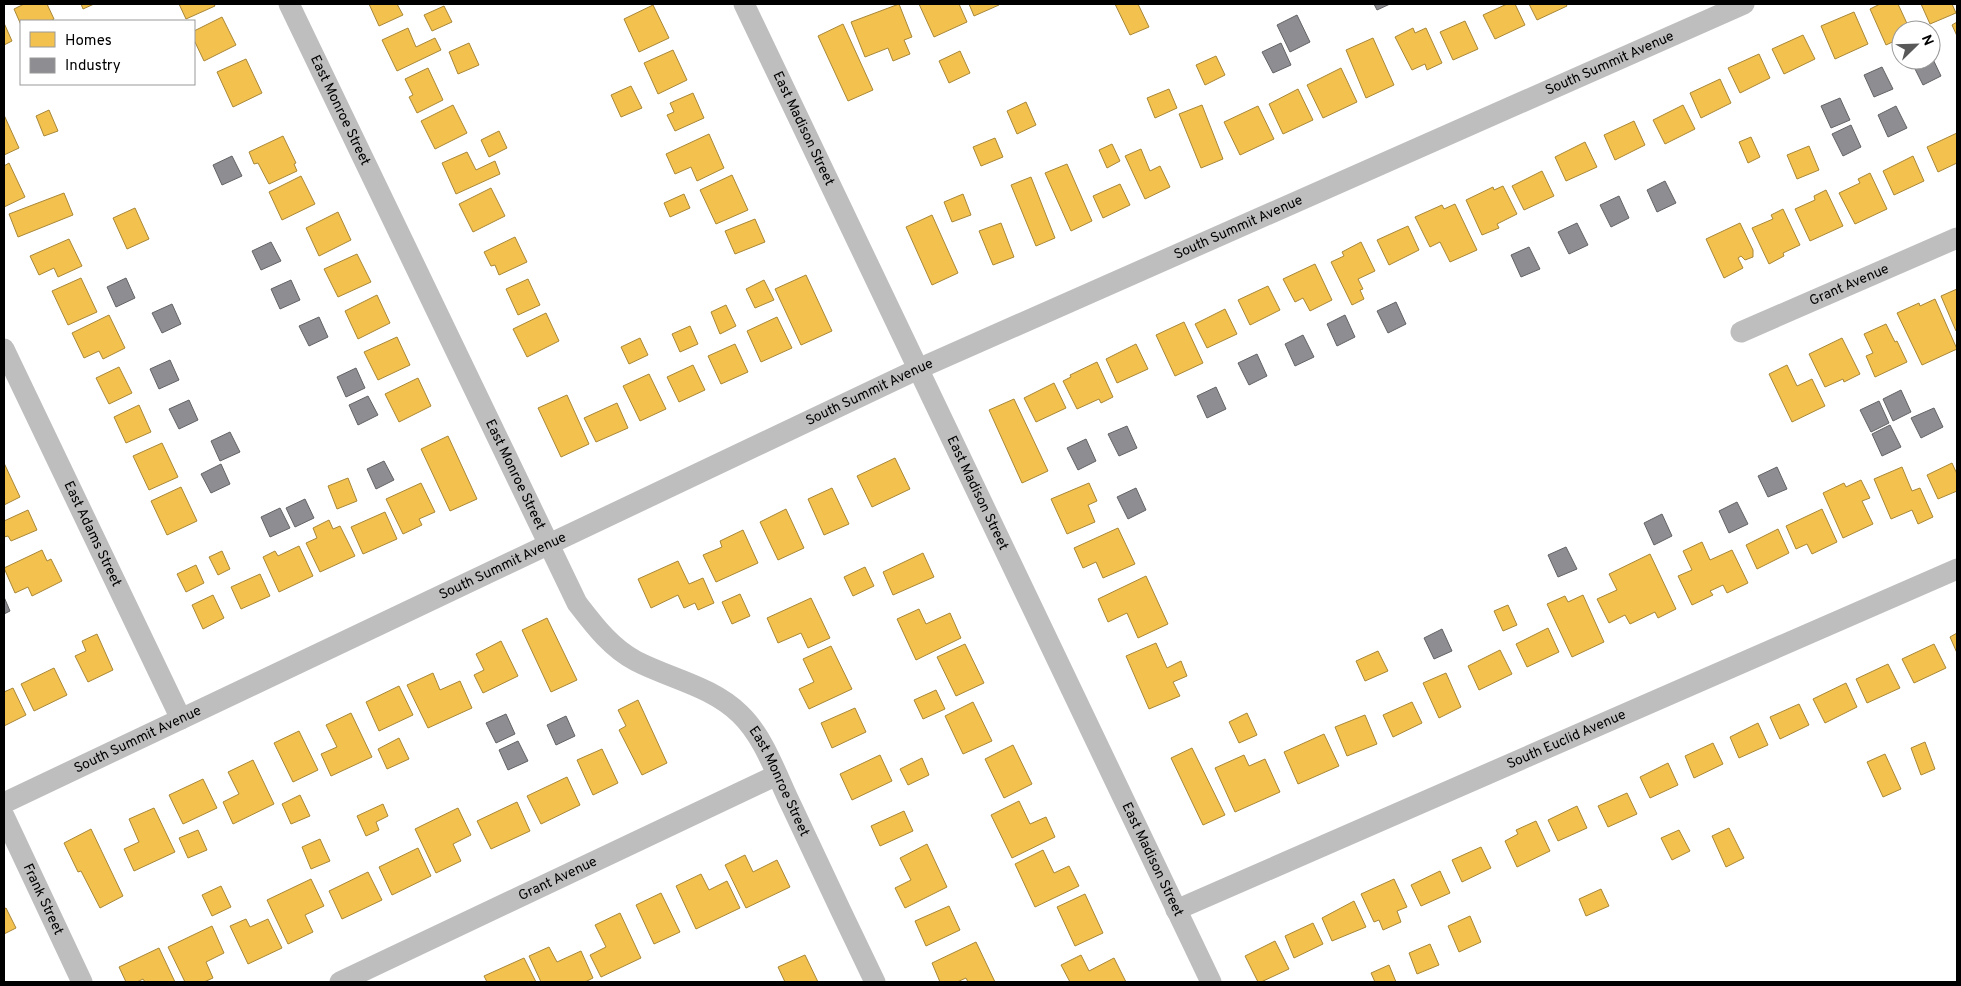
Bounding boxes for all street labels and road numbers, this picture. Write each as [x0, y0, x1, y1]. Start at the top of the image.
street label: South Summit Avenue [1543, 28, 1677, 99]
street label: East Monroe Street [306, 52, 374, 168]
street label: East Madison Street [769, 69, 838, 188]
street label: South Summit Avenue [1171, 192, 1305, 263]
street label: Grant Avenue [1807, 260, 1892, 310]
street label: South Summit Avenue [803, 355, 936, 430]
street label: East Monroe Street [481, 416, 549, 532]
street label: East Madison Street [943, 433, 1012, 553]
street label: East Adams Street [60, 478, 125, 590]
street label: South Summit Avenue [436, 529, 569, 604]
street label: South Summit Avenue [71, 702, 204, 777]
street label: South Euclid Avenue [1504, 706, 1628, 773]
street label: East Monroe Street [745, 723, 813, 839]
street label: East Madison Street [1118, 800, 1187, 919]
street label: Grant Avenue [516, 853, 600, 905]
street label: Frank Street [19, 861, 67, 938]

